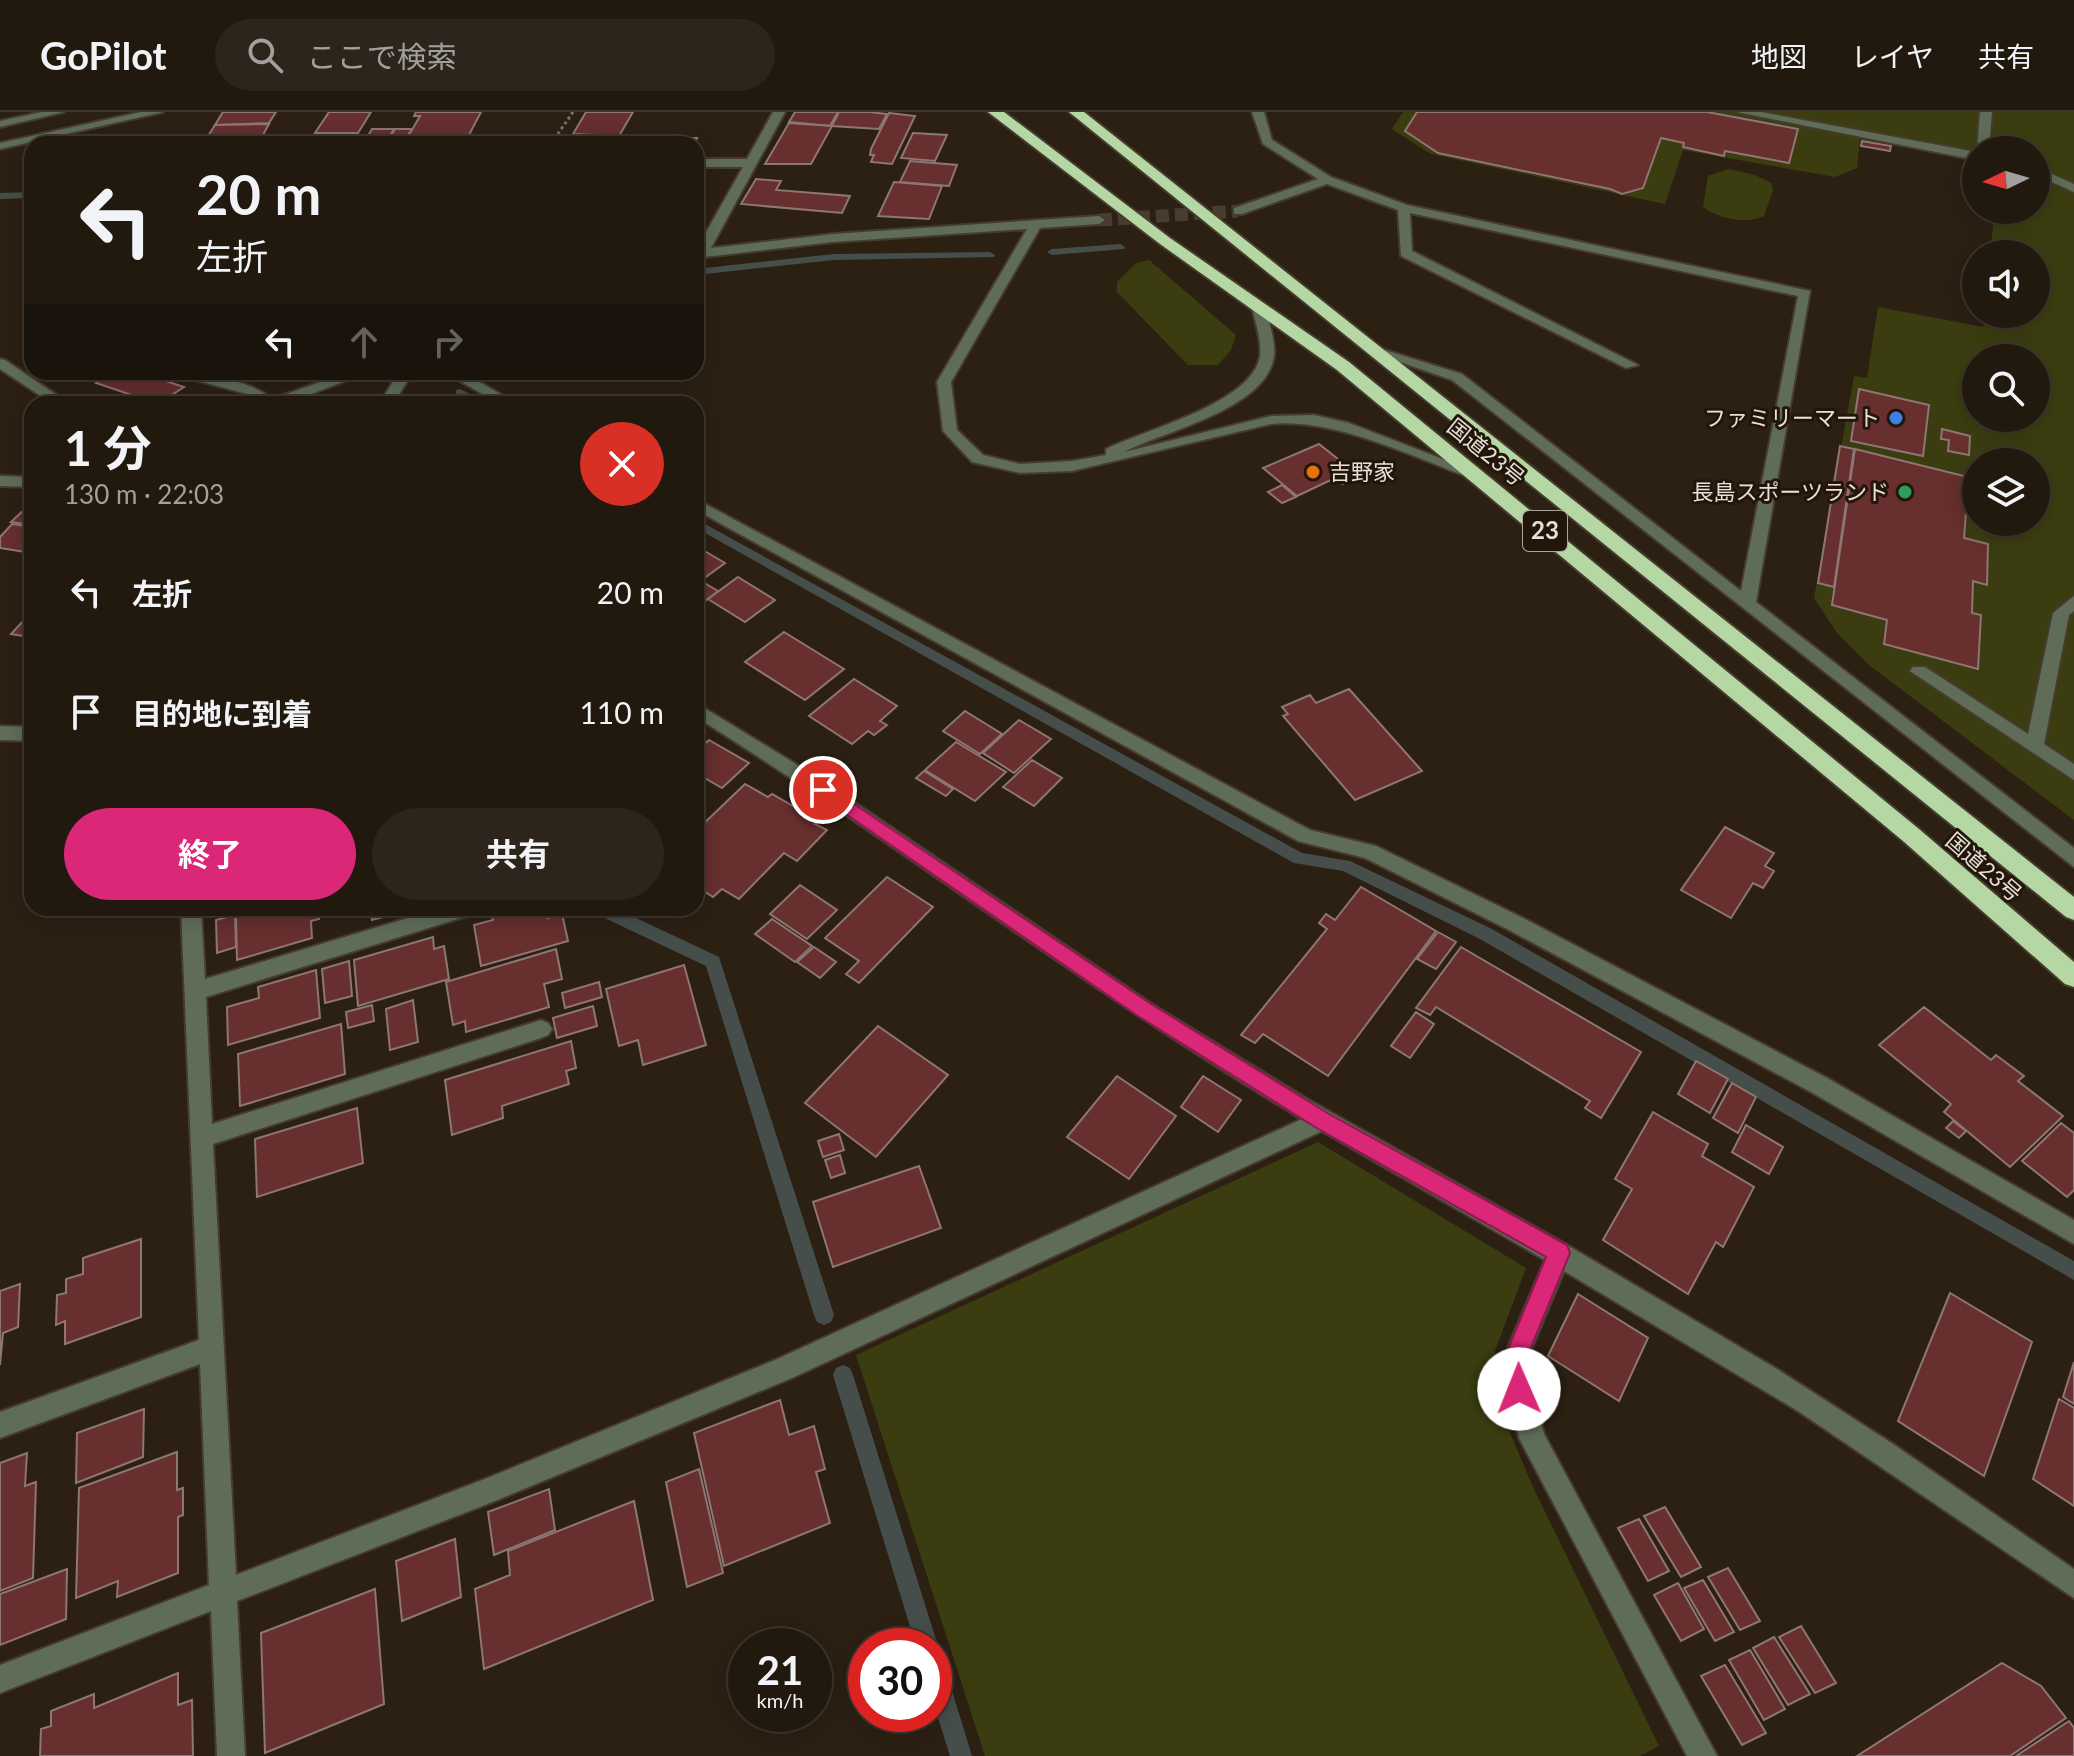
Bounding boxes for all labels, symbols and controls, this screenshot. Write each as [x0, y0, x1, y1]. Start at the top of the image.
search box [215, 19, 775, 91]
text: GoPilot [40, 32, 167, 78]
icon: search [243, 33, 287, 77]
text: ここで検索 [307, 38, 457, 74]
text: 地図 [1751, 39, 1807, 73]
text: レイヤ [1851, 39, 1934, 73]
text: 共有 [1978, 39, 2034, 73]
north arrow [1962, 136, 2050, 224]
map controls [1962, 136, 2050, 536]
text: 20 m [196, 160, 321, 227]
icon: left [64, 168, 168, 272]
text: 左折 [196, 234, 268, 278]
button: sound [1962, 240, 2050, 328]
icon: left [258, 320, 302, 364]
icon: ahead [342, 320, 386, 364]
icon: right [426, 320, 470, 364]
button: search [1962, 344, 2050, 432]
place label: ファミリーマート [1704, 404, 1880, 431]
marker: ファミリーマート [1887, 409, 1905, 427]
street label: 国道23号 [1442, 412, 1530, 491]
text: 1 分 [64, 419, 152, 476]
button: close [580, 422, 664, 506]
button: layers [1962, 448, 2050, 536]
place label: 吉野家 [1329, 458, 1395, 485]
marker: 吉野家 [1304, 463, 1322, 481]
text: 130 m · 22:03 [64, 478, 224, 510]
place label: 長島スポーツランド [1691, 478, 1889, 505]
marker: 長島スポーツランド [1896, 483, 1914, 501]
road number: 23 [1523, 511, 1567, 551]
icon: left [64, 570, 108, 614]
text: 20 m [597, 574, 664, 610]
text: 左折 [132, 575, 192, 611]
icon: arrive [64, 690, 108, 734]
text: 110 m [579, 694, 664, 730]
text: 目的地に到着 [132, 695, 312, 731]
pin [789, 756, 857, 824]
icon: arrive [801, 768, 845, 812]
button: 終了 [64, 808, 356, 900]
button: 共有 [372, 808, 664, 900]
street label: 国道23号 [1941, 826, 2028, 907]
position arrow [1477, 1347, 1561, 1431]
speed limit sign: 30 [848, 1628, 952, 1732]
text: 21 [757, 1646, 803, 1694]
text: km/h [757, 1688, 803, 1712]

